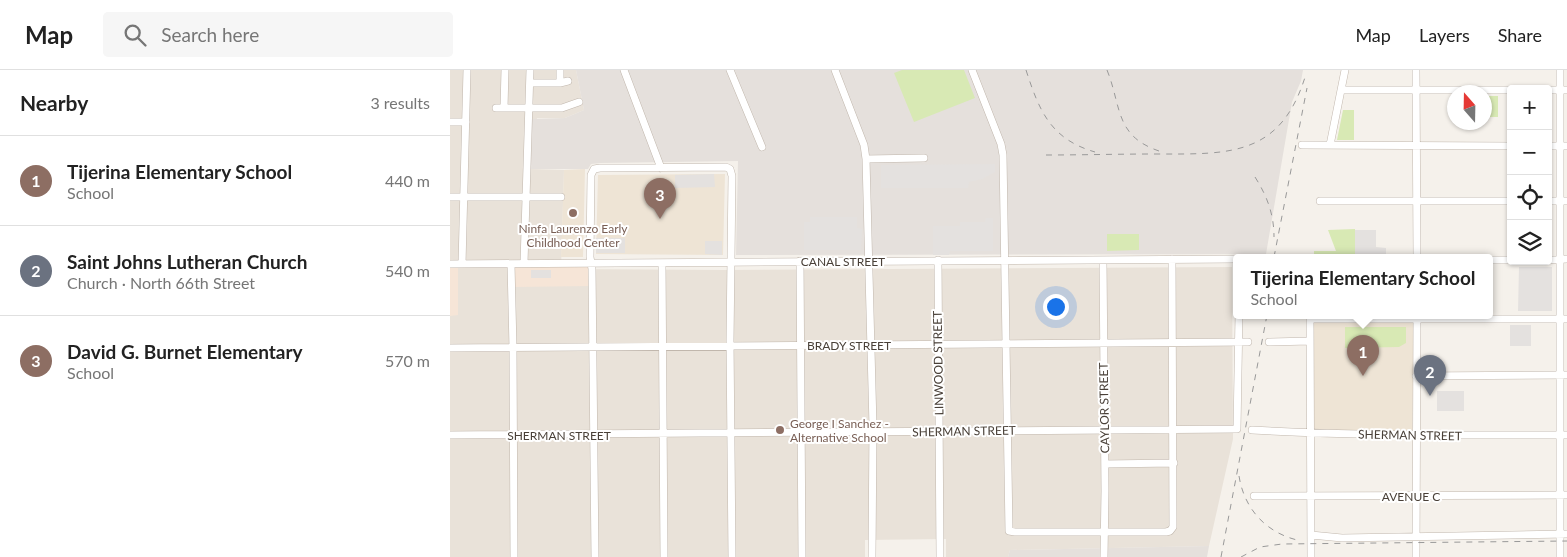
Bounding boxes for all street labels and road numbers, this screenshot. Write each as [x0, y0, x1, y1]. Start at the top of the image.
street label: CANAL STREET [801, 254, 885, 269]
street label: LINWOOD STREET [930, 311, 946, 415]
street label: BRADY STREET [807, 338, 891, 353]
street label: CAYLOR STREET [1096, 362, 1112, 454]
street label: SHERMAN STREET [912, 423, 1016, 439]
street label: SHERMAN STREET [1358, 427, 1462, 443]
street label: SHERMAN STREET [507, 428, 611, 443]
street label: AVENUE C [1382, 489, 1440, 504]

